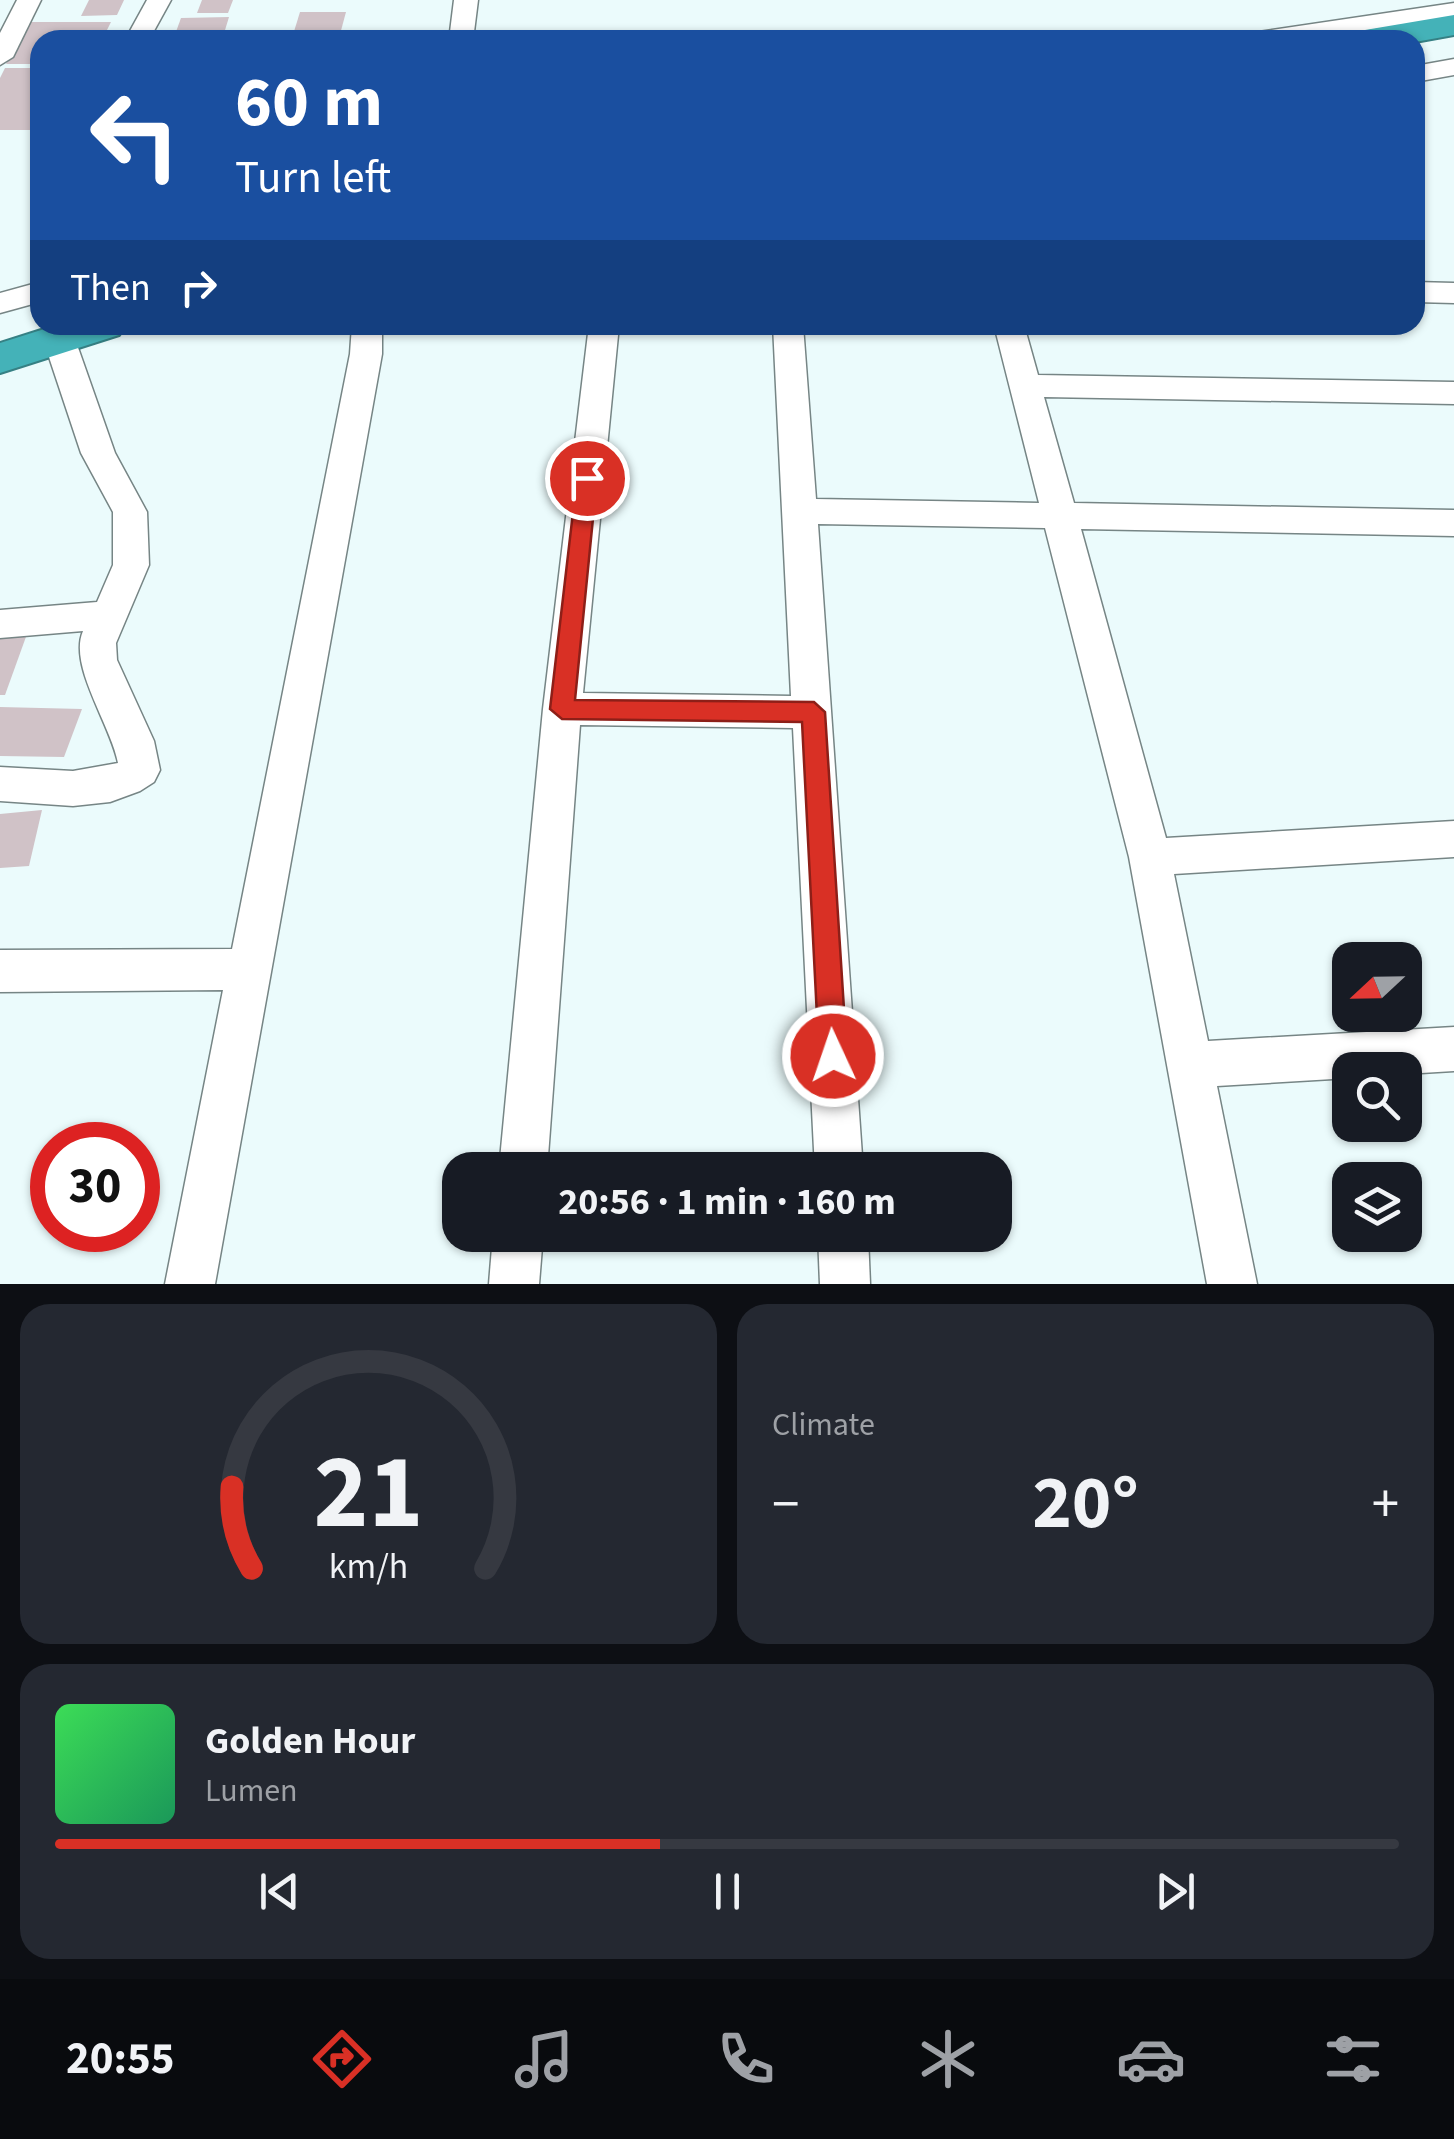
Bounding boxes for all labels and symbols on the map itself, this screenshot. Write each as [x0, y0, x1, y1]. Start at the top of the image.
pin [545, 436, 630, 521]
north arrow [1332, 942, 1422, 1032]
position arrow [781, 1004, 885, 1108]
speed limit sign: 30 [30, 1122, 160, 1252]

